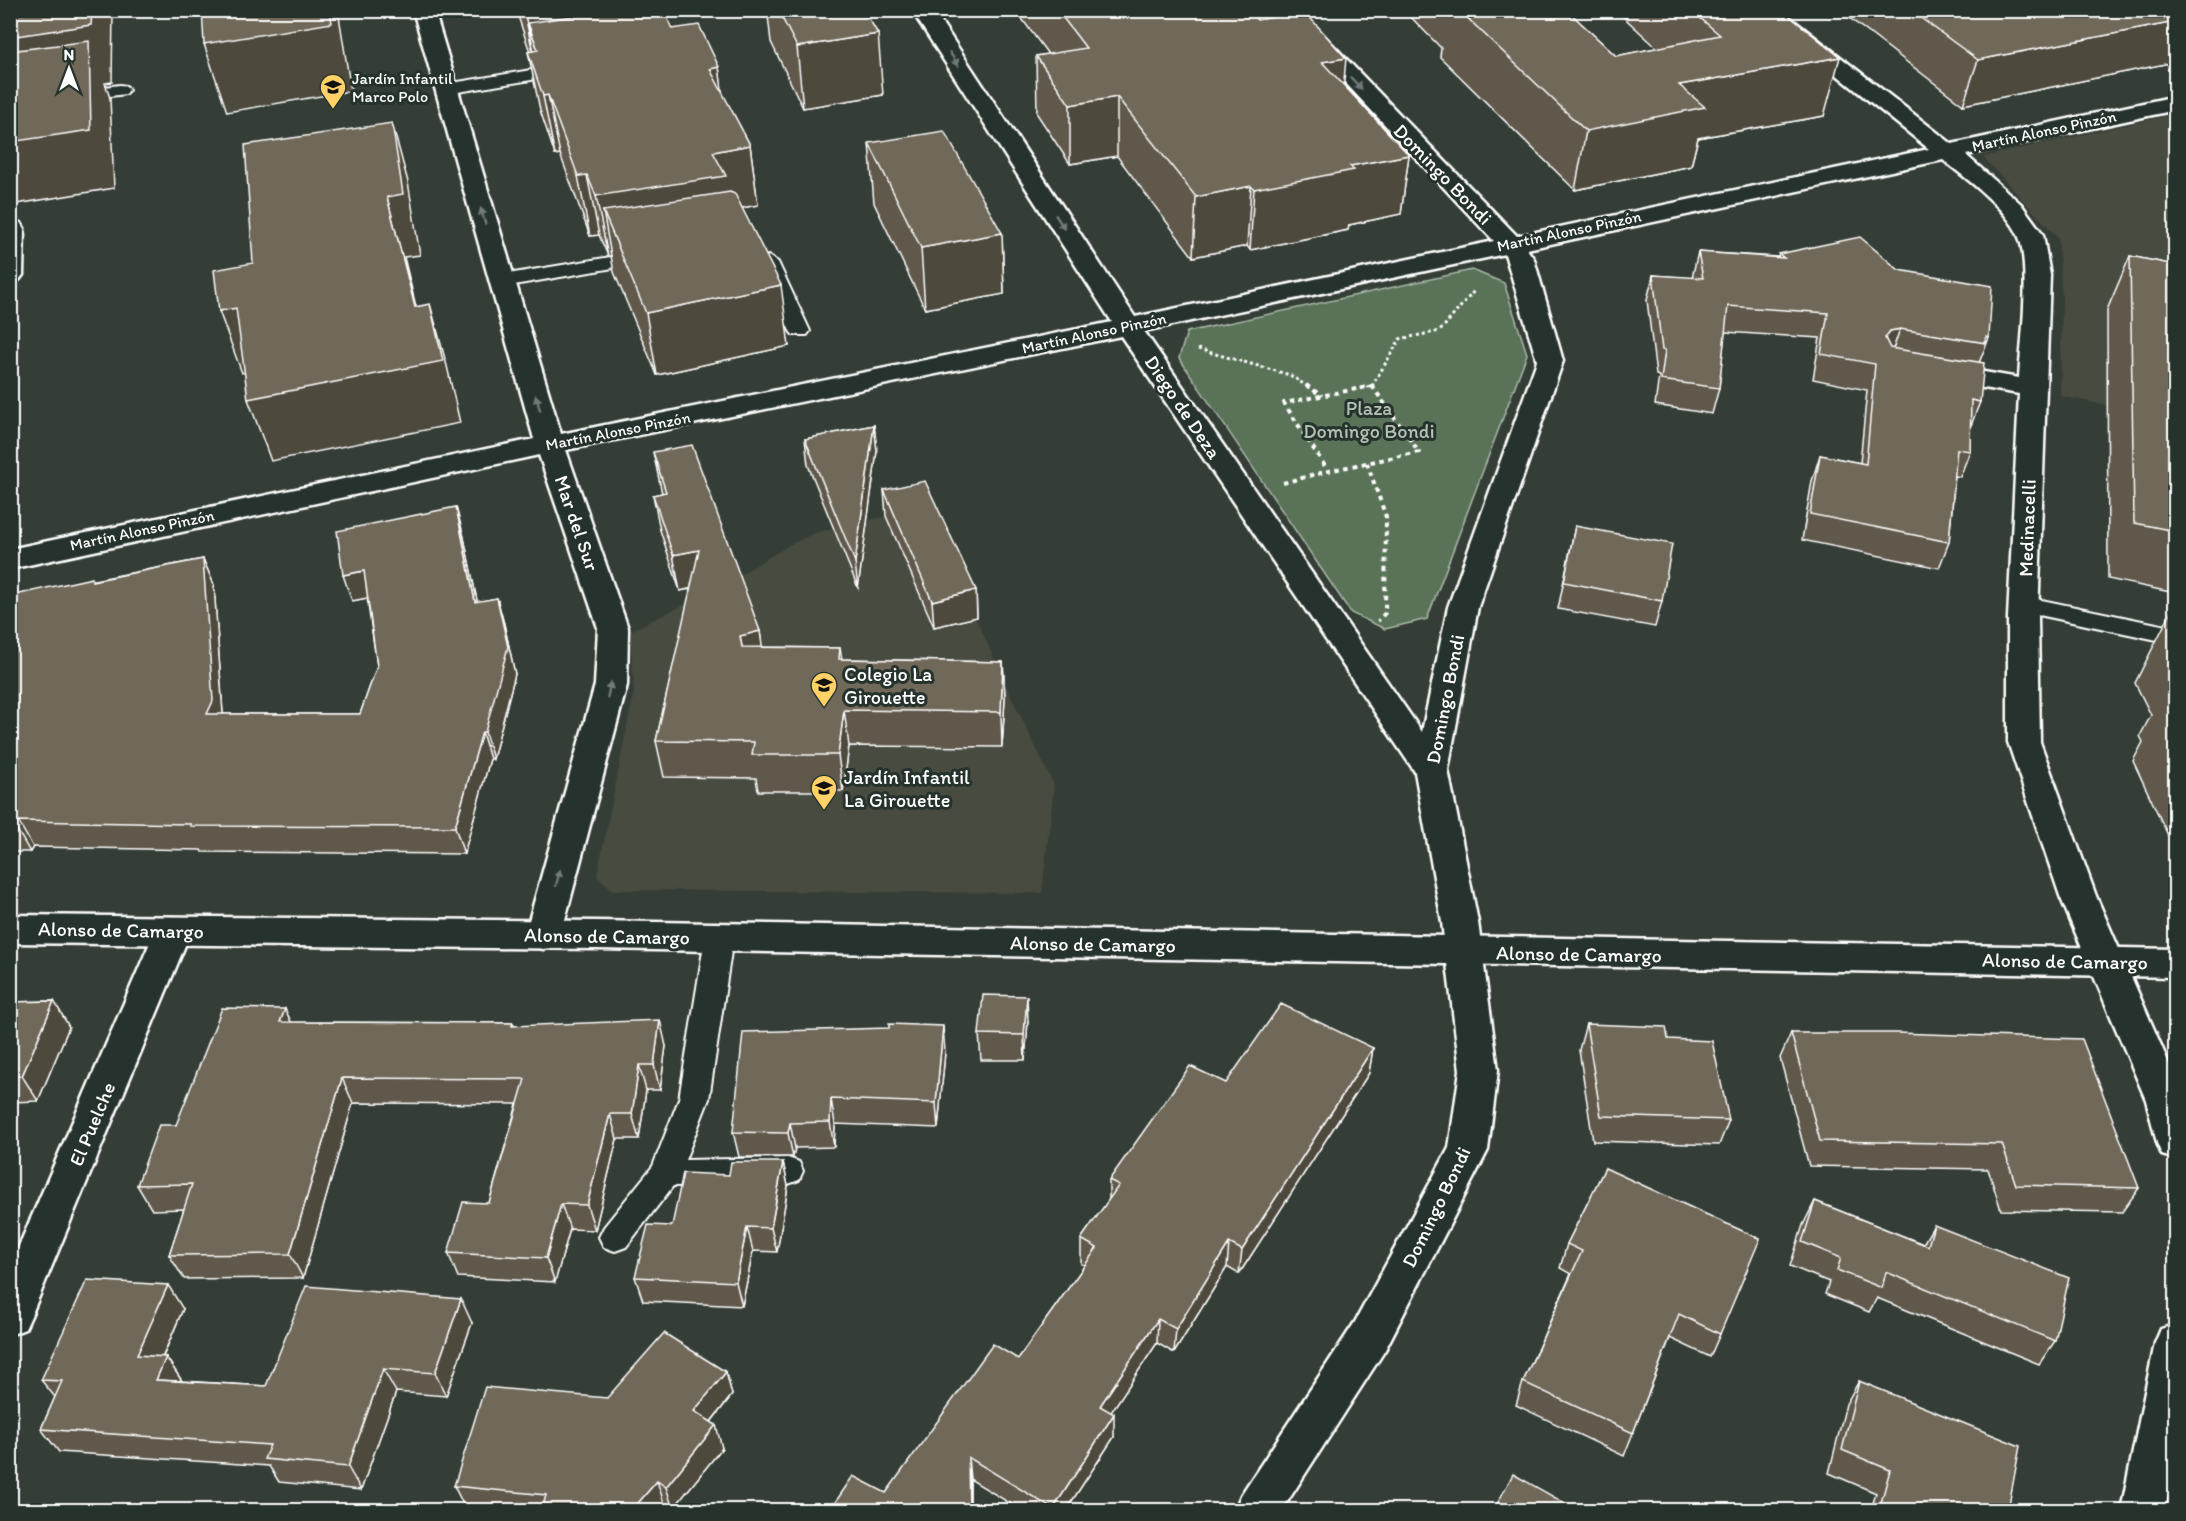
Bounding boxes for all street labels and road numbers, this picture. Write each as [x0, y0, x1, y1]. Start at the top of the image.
street label: Martín Alonso Pinzón [1970, 106, 2118, 156]
street label: Domingo Bondi [1389, 118, 1497, 230]
street label: Martín Alonso Pinzón [1495, 206, 1643, 256]
street label: Martín Alonso Pinzón [1020, 308, 1168, 358]
street label: Diego de Deza [1140, 351, 1227, 464]
street label: Martín Alonso Pinzón [544, 408, 692, 454]
street label: Mar del Sur [549, 472, 605, 574]
street label: Medinacelli [2013, 479, 2041, 577]
street label: Martín Alonso Pinzón [68, 505, 216, 555]
street label: Domingo Bondi [1421, 632, 1469, 766]
street label: Alonso de Camargo [38, 917, 204, 943]
street label: Alonso de Camargo [524, 923, 690, 949]
street label: Alonso de Camargo [1010, 931, 1176, 957]
street label: Alonso de Camargo [1496, 941, 1662, 967]
street label: Alonso de Camargo [1982, 948, 2148, 974]
street label: El Puelche [64, 1079, 120, 1169]
street label: Domingo Bondi [1396, 1143, 1476, 1271]

